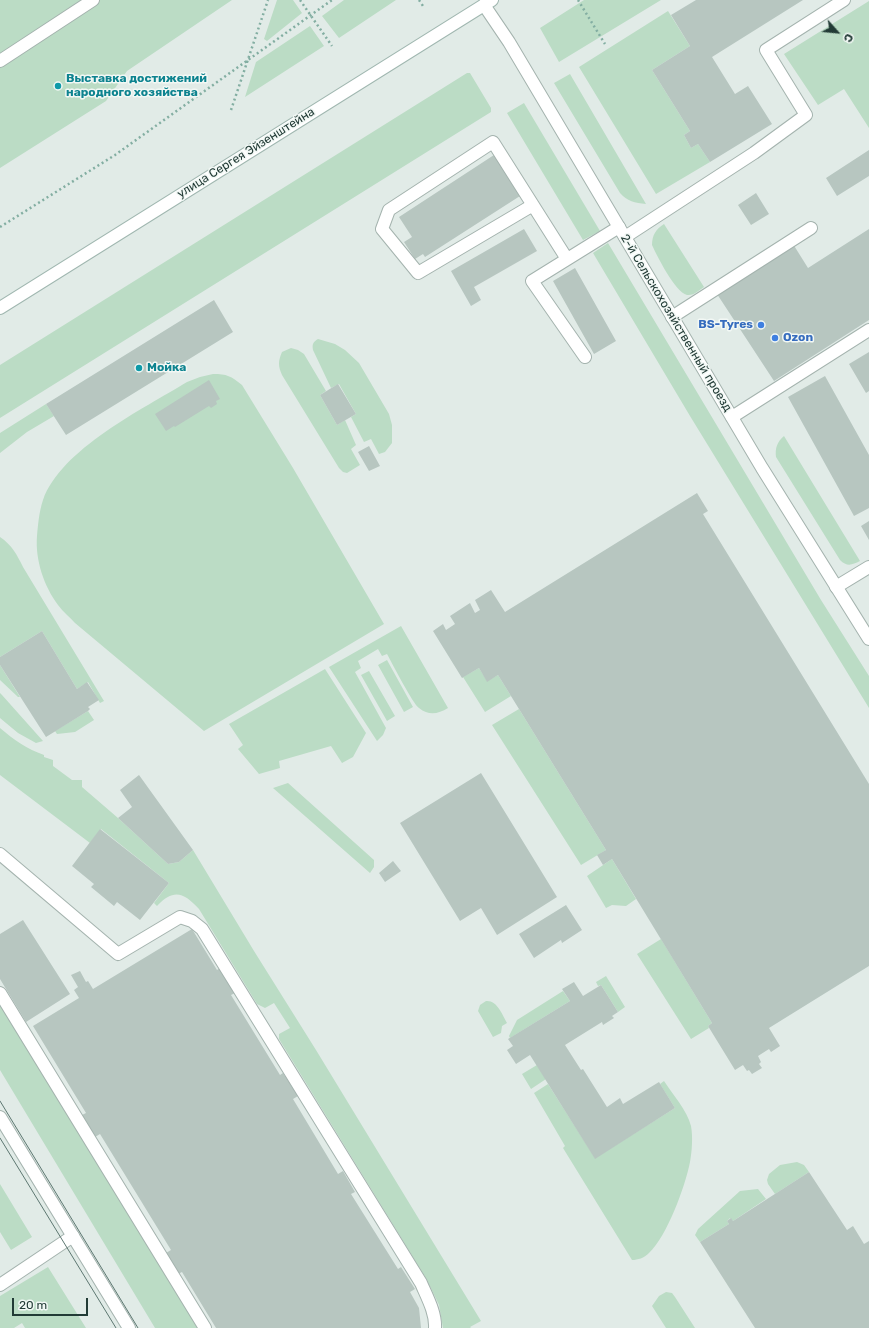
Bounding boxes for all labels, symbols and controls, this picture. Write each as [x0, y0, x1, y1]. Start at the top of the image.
north arrow [817, 12, 857, 52]
text: С [841, 31, 856, 44]
place label: Выставка достижений народного хозяйства [66, 72, 207, 100]
marker: Выставка достижений народного хозяйства [53, 81, 63, 91]
street label: улица Сергея Эйзенштейна [175, 105, 317, 201]
street label: 2-й Сельскохозяйственный проезд [617, 232, 735, 414]
place label: BS-Tyres [698, 318, 753, 332]
marker: BS-Tyres [756, 320, 766, 330]
place label: Ozon [783, 331, 813, 345]
marker: Ozon [770, 333, 780, 343]
place label: Мойка [147, 361, 186, 375]
marker: Мойка [134, 363, 144, 373]
scale bar [14, 1290, 90, 1316]
text: 20 m [19, 1298, 47, 1312]

